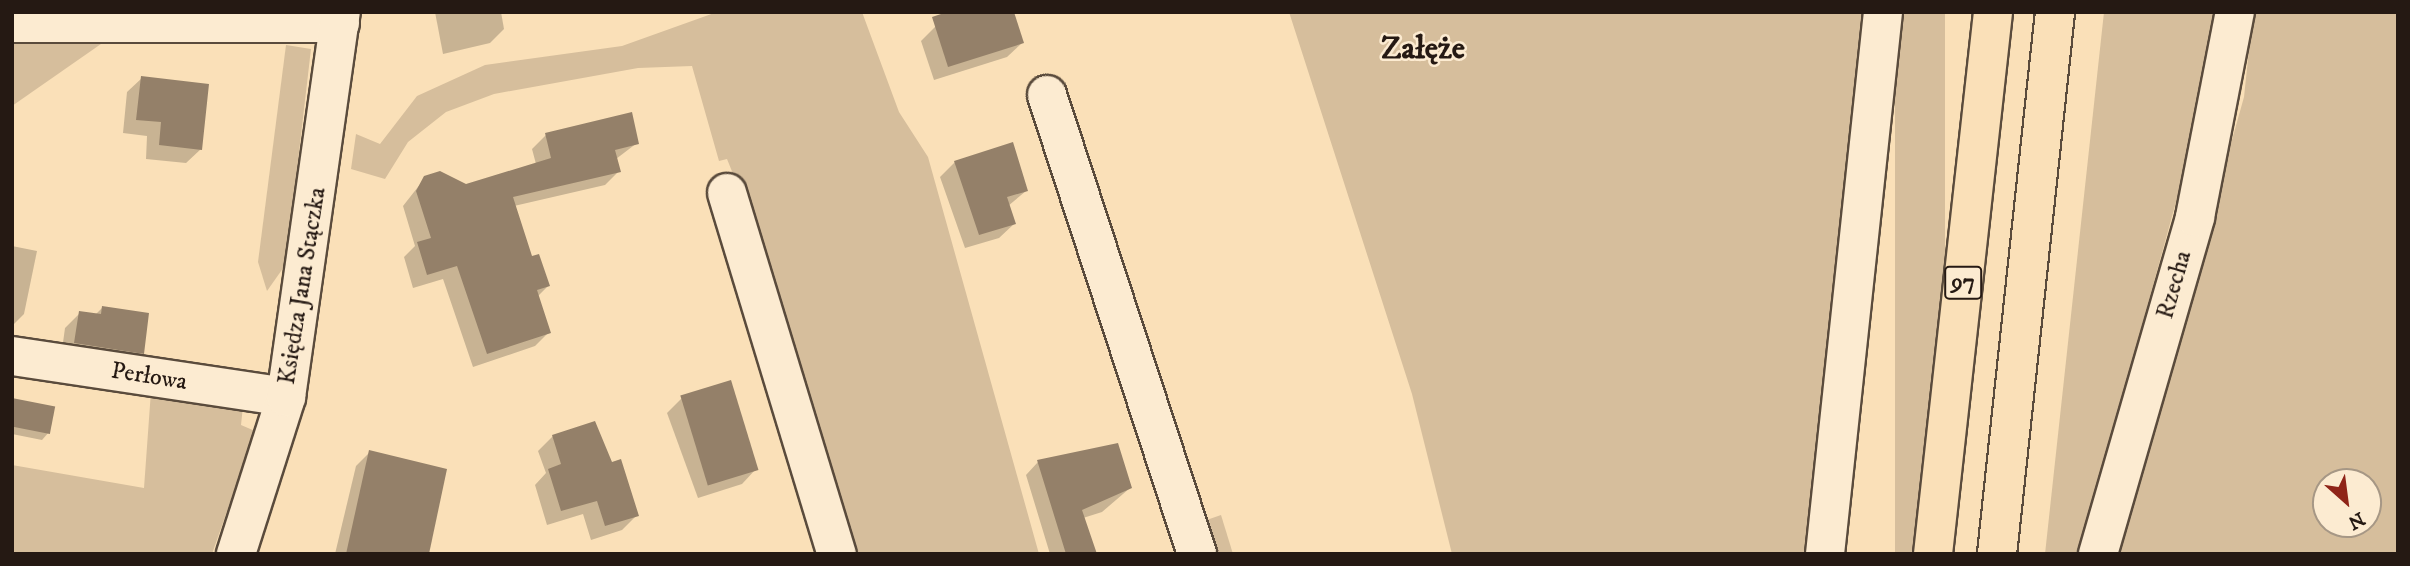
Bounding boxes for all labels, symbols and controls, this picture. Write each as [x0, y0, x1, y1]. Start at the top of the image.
district label: Załęże [1381, 30, 1465, 68]
street label: Księdza Jana Stączka [273, 185, 333, 387]
street label: Rzecha [2152, 248, 2198, 322]
road number: 97 [1944, 264, 1982, 302]
street label: Perłowa [109, 357, 189, 397]
north arrow [2312, 468, 2382, 538]
text: N [2344, 506, 2368, 534]

